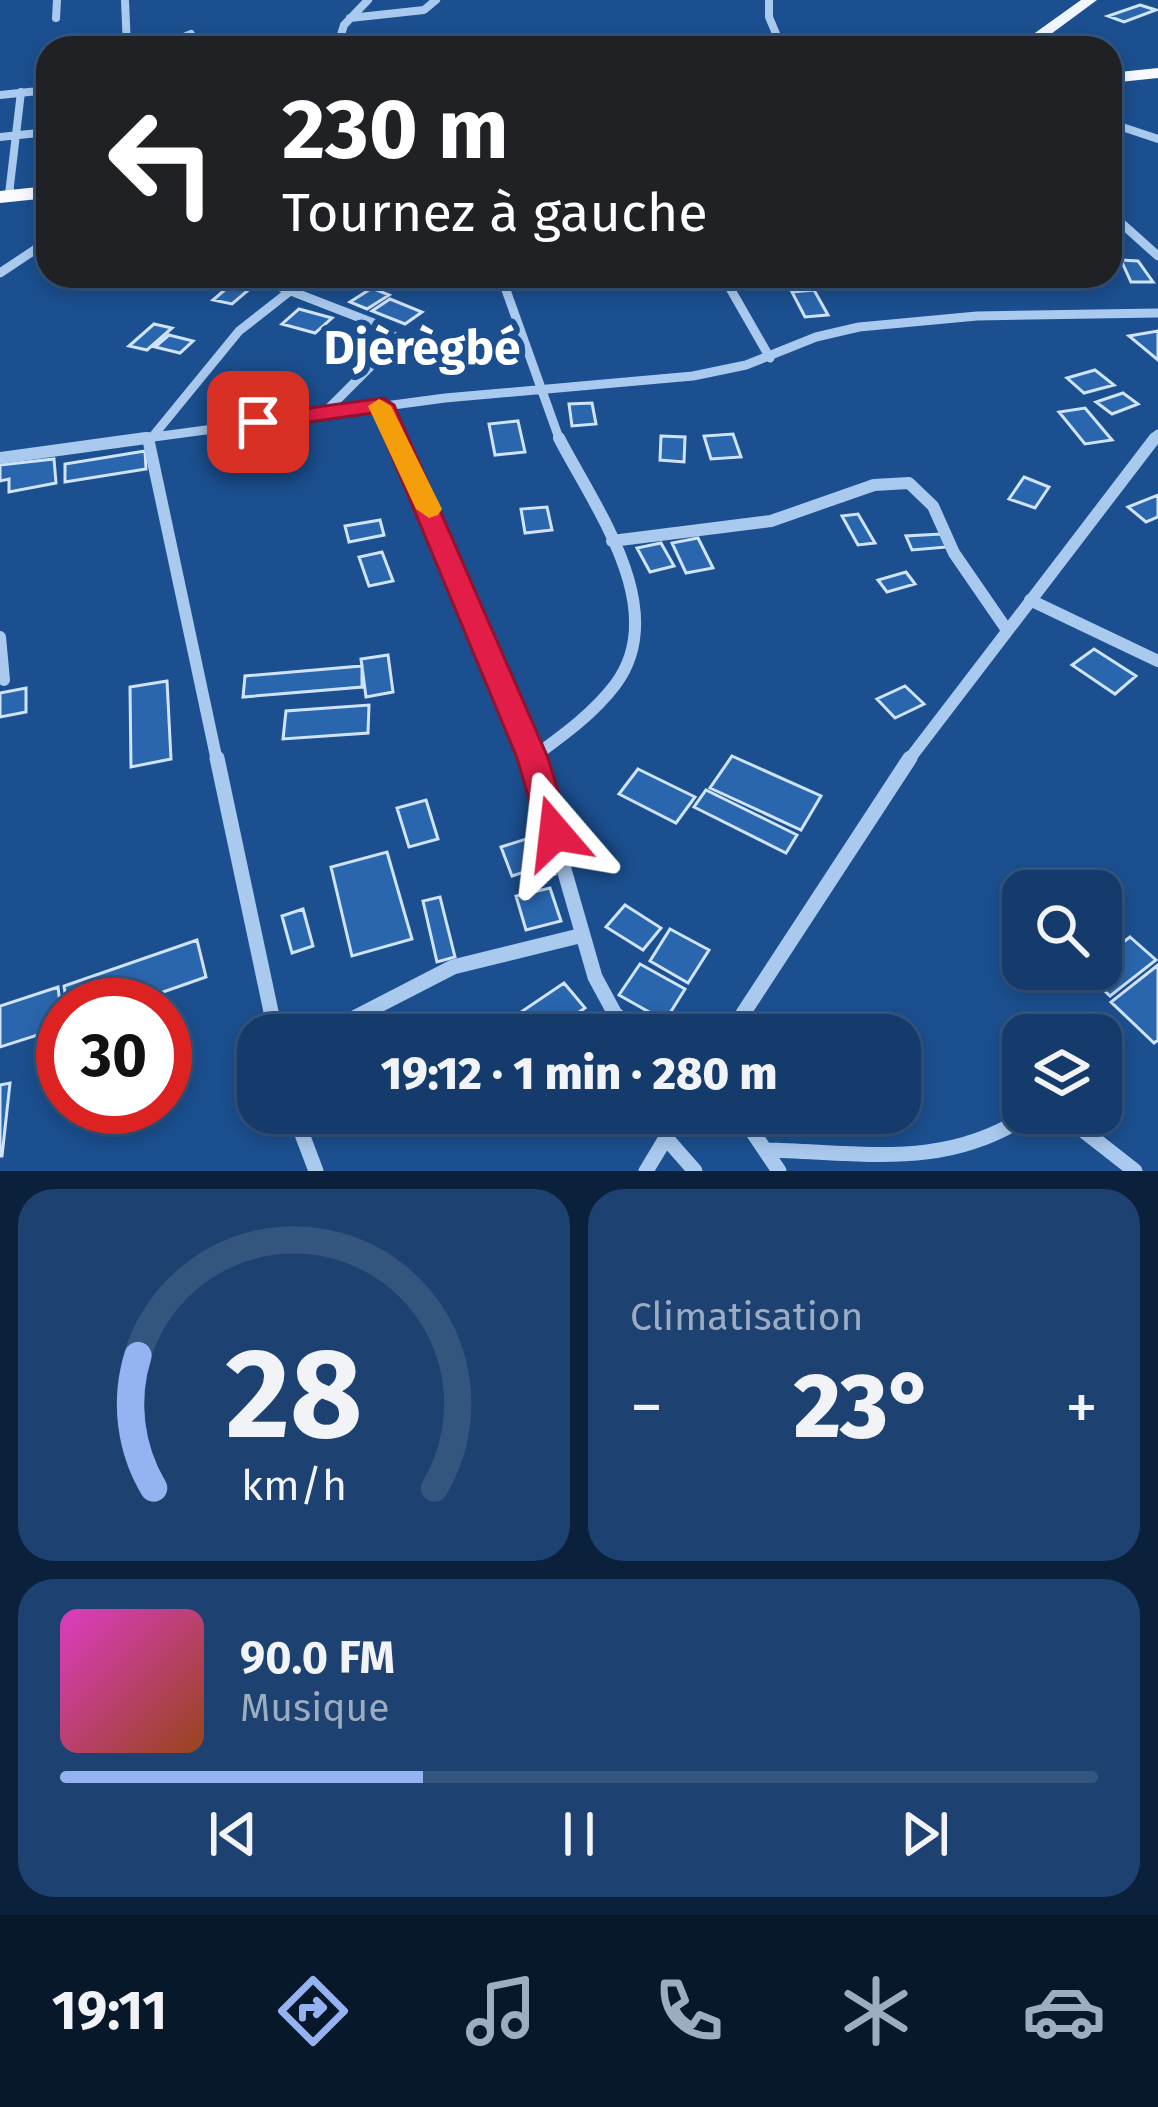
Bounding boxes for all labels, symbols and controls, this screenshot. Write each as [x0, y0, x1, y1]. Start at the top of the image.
text: 230 m [282, 79, 509, 180]
icon: left [84, 84, 240, 240]
text: Tournez à gauche [282, 181, 708, 245]
district label: Djèrègbé [323, 319, 521, 377]
pin [207, 371, 309, 473]
icon: arrive [225, 389, 291, 455]
position arrow [492, 770, 618, 896]
map controls [1002, 870, 1122, 1134]
button: search [1002, 870, 1122, 990]
speed limit sign: 30 [36, 978, 192, 1134]
button: layers [1002, 1014, 1122, 1134]
text: 19:12 · 1 min · 280 m [381, 1047, 777, 1101]
text: Climatisation [630, 1294, 863, 1340]
text: 28 [225, 1320, 363, 1470]
text: 23° [794, 1353, 934, 1461]
text: − [630, 1368, 663, 1447]
text: + [1065, 1368, 1098, 1447]
text: km/h [241, 1460, 347, 1511]
text: 90.0 FM [240, 1631, 395, 1685]
text: Musique [240, 1685, 390, 1731]
icon: previous [200, 1801, 266, 1867]
icon: pause [546, 1801, 612, 1867]
icon: next [892, 1801, 958, 1867]
icon: directions [271, 1969, 355, 2053]
icon: music [459, 1969, 543, 2053]
icon: phone [647, 1969, 731, 2053]
icon: climate [834, 1969, 918, 2053]
icon: car [1022, 1969, 1106, 2053]
text: 19:11 [52, 1979, 167, 2043]

